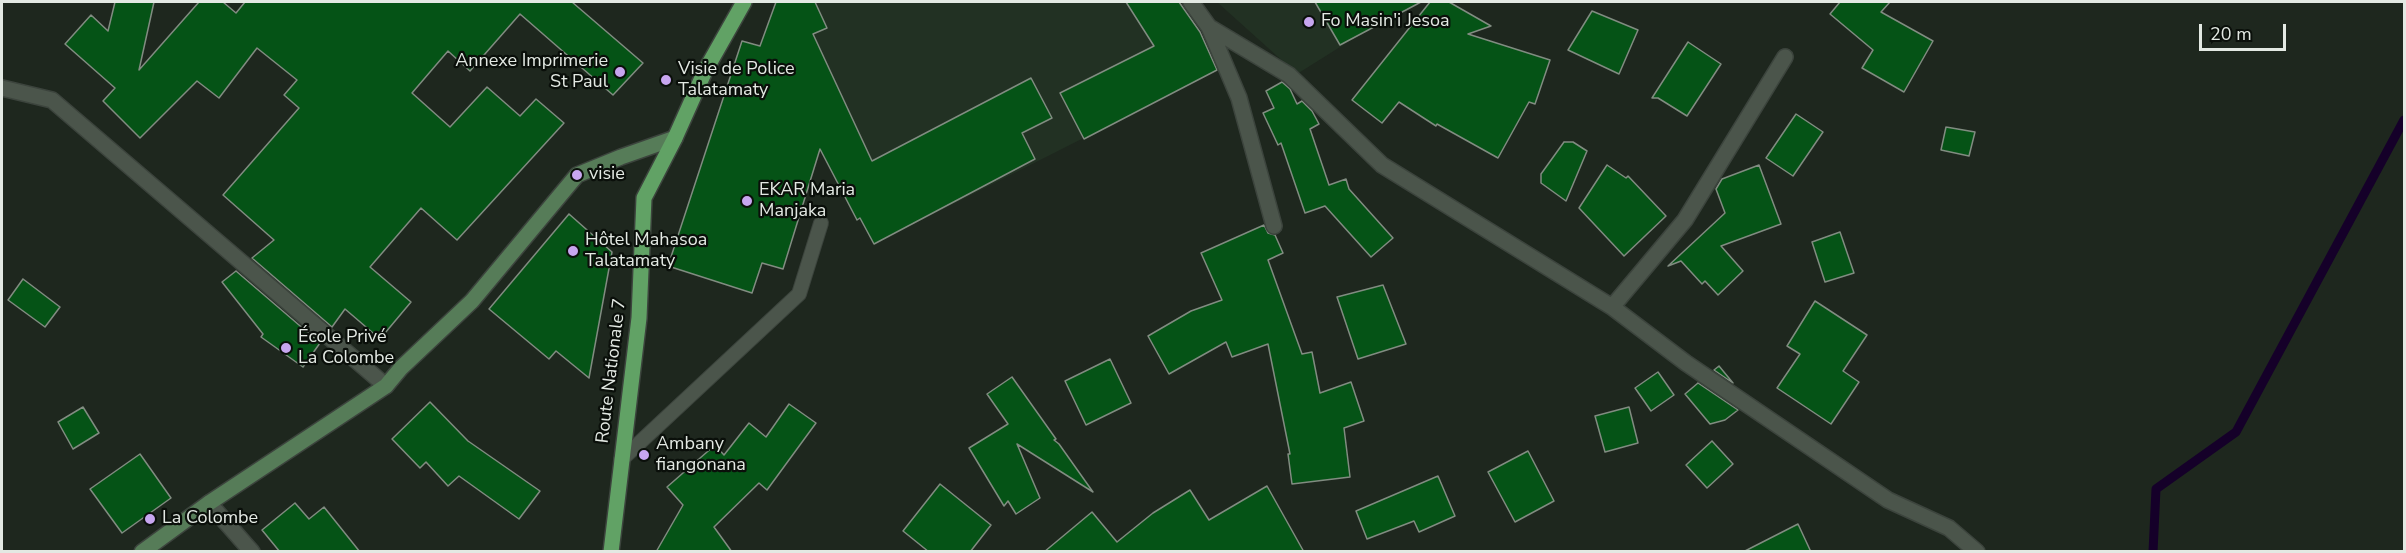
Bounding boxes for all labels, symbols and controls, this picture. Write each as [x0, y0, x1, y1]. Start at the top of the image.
place label: Fo Masin'i Jesoa [1321, 11, 1450, 33]
scale bar [2202, 12, 2289, 50]
marker: Fo Masin'i Jesoa [1302, 15, 1316, 29]
text: 20 m [2210, 22, 2252, 46]
place label: Annexe Imprimerie St Paul [455, 51, 608, 94]
place label: Visie de Police Talatamaty [678, 59, 795, 101]
marker: Annexe Imprimerie St Paul [613, 65, 627, 79]
marker: Visie de Police Talatamaty [659, 73, 673, 87]
place label: visie [589, 164, 625, 186]
marker: visie [570, 168, 584, 182]
place label: EKAR Maria Manjaka [759, 180, 855, 222]
marker: EKAR Maria Manjaka [740, 194, 754, 208]
place label: Hôtel Mahasoa Talatamaty [585, 230, 707, 272]
marker: Hôtel Mahasoa Talatamaty [566, 244, 580, 258]
street label: Route Nationale 7 [592, 297, 632, 445]
place label: École Privé La Colombe [298, 327, 394, 370]
marker: École Privé La Colombe [279, 341, 293, 355]
place label: Ambany fiangonana [656, 434, 746, 476]
marker: Ambany fiangonana [637, 448, 651, 462]
place label: La Colombe [162, 508, 258, 530]
marker: La Colombe [143, 512, 157, 526]

